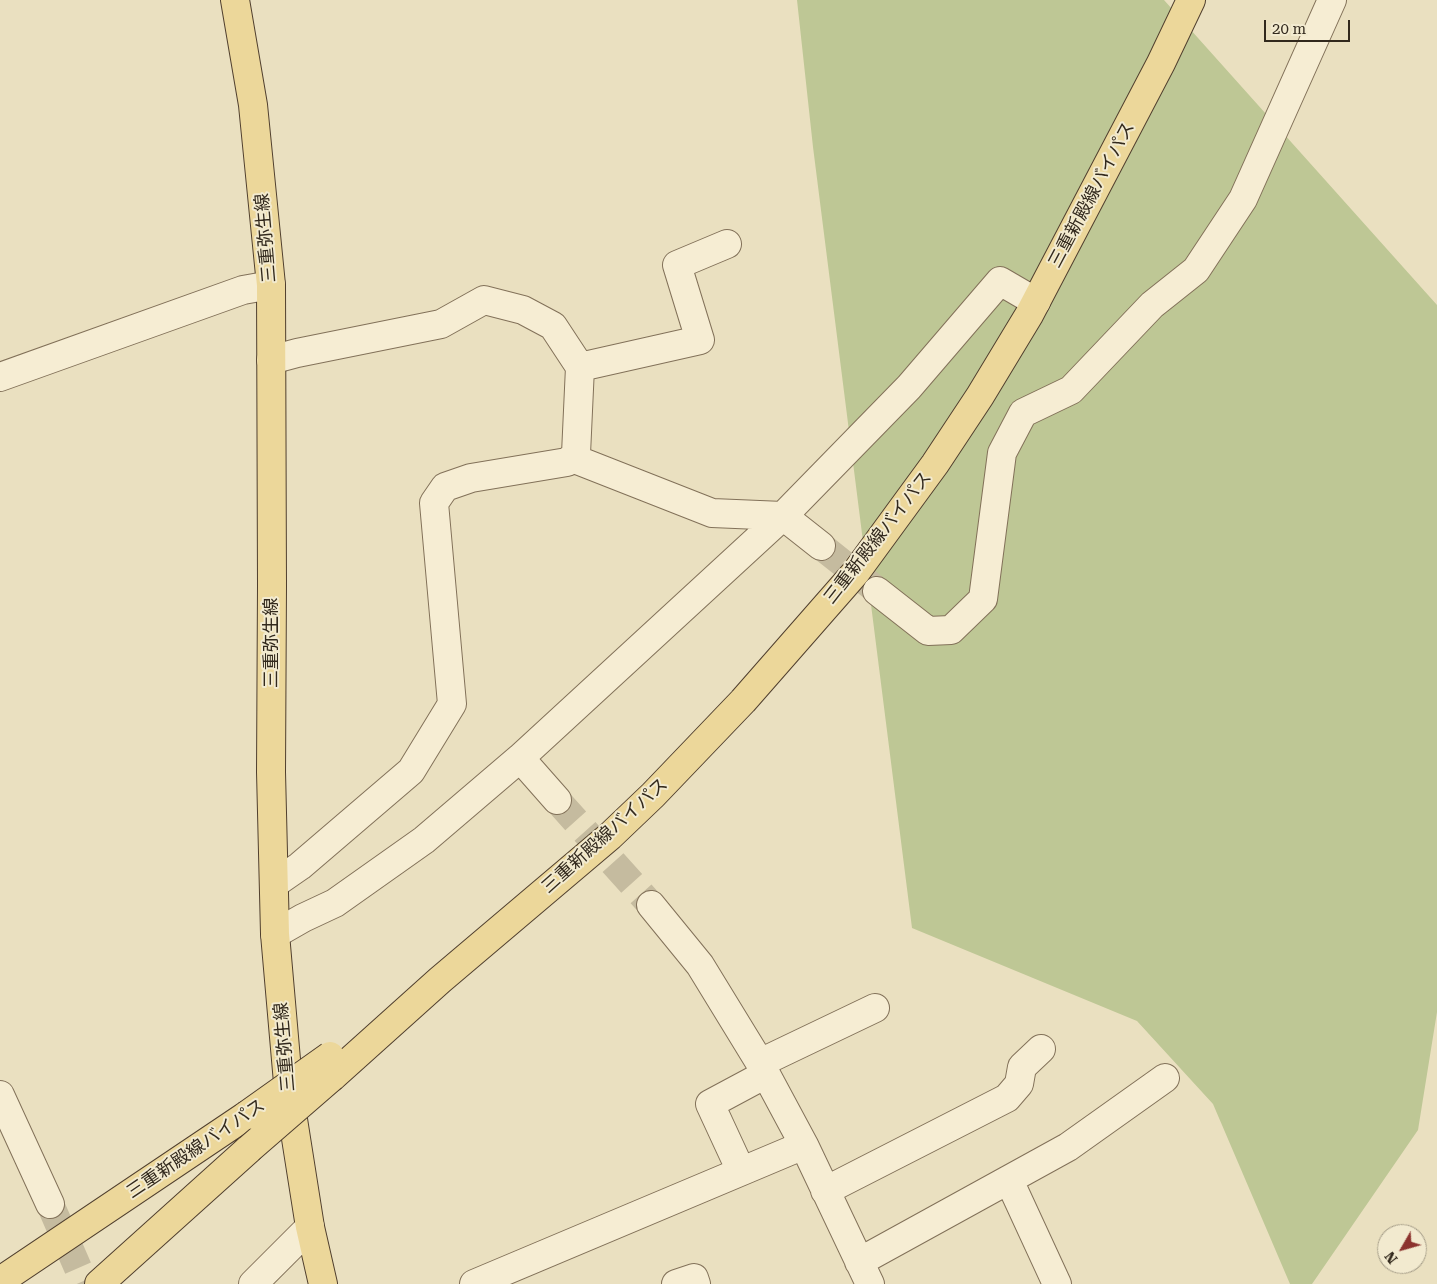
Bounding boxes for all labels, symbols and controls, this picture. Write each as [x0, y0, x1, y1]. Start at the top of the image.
scale bar [1267, 10, 1353, 42]
text: 20 m [1272, 20, 1306, 38]
street label: 三重新殿線バイパス [1044, 118, 1140, 272]
street label: 三重弥生線 [251, 192, 281, 284]
street label: 三重新殿線バイパス [820, 468, 936, 608]
street label: 三重弥生線 [261, 598, 283, 688]
street label: 三重新殿線バイパス [538, 774, 672, 898]
street label: 三重弥生線 [270, 1001, 300, 1093]
street label: 三重新殿線バイパス [123, 1095, 269, 1203]
north arrow [1377, 1224, 1427, 1274]
text: N [1381, 1248, 1401, 1267]

